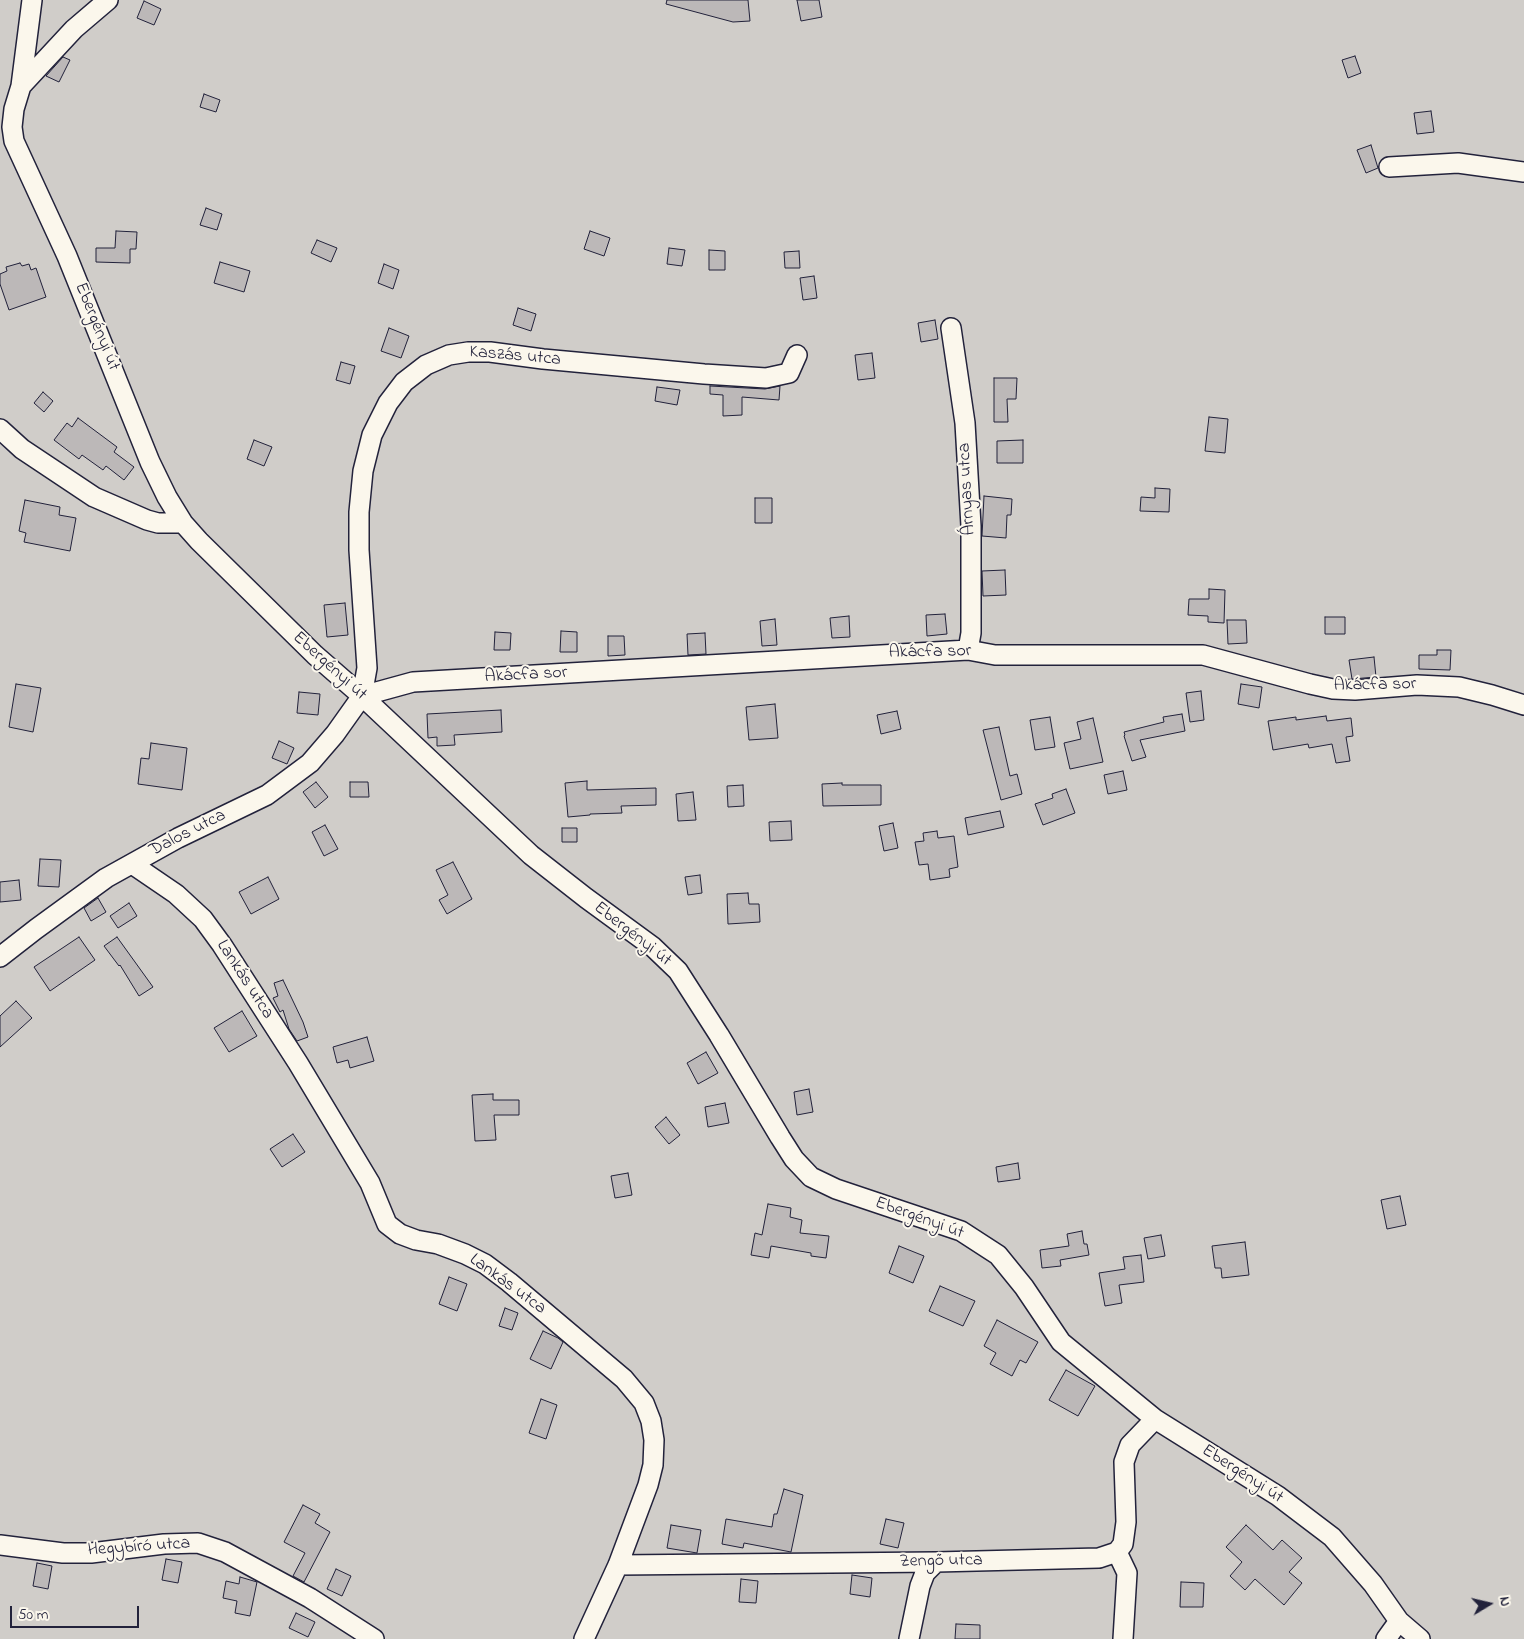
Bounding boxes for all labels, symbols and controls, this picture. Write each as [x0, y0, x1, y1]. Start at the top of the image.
street label: Ebergényi út [69, 280, 123, 374]
street label: Kaszás utca [468, 342, 562, 372]
street label: Árnyas utca [955, 442, 981, 536]
street label: Ebergényi út [287, 628, 371, 706]
street label: Akácfa sor [888, 641, 972, 665]
street label: Akácfa sor [484, 663, 568, 689]
street label: Akácfa sor [1333, 674, 1417, 698]
street label: Dalos utca [146, 806, 230, 862]
street label: Ebergényi út [589, 898, 675, 972]
street label: Lankás utca [210, 936, 278, 1024]
street label: Ebergényi út [872, 1193, 966, 1245]
street label: Lankás utca [464, 1250, 550, 1320]
street label: Ebergényi út [1197, 1441, 1287, 1509]
street label: Hegybíró utca [87, 1534, 191, 1562]
street label: Zengő utca [899, 1550, 983, 1574]
north arrow [1464, 1579, 1514, 1629]
text: N [1493, 1595, 1515, 1608]
scale bar [12, 1596, 141, 1628]
text: 50 m [18, 1604, 48, 1626]

